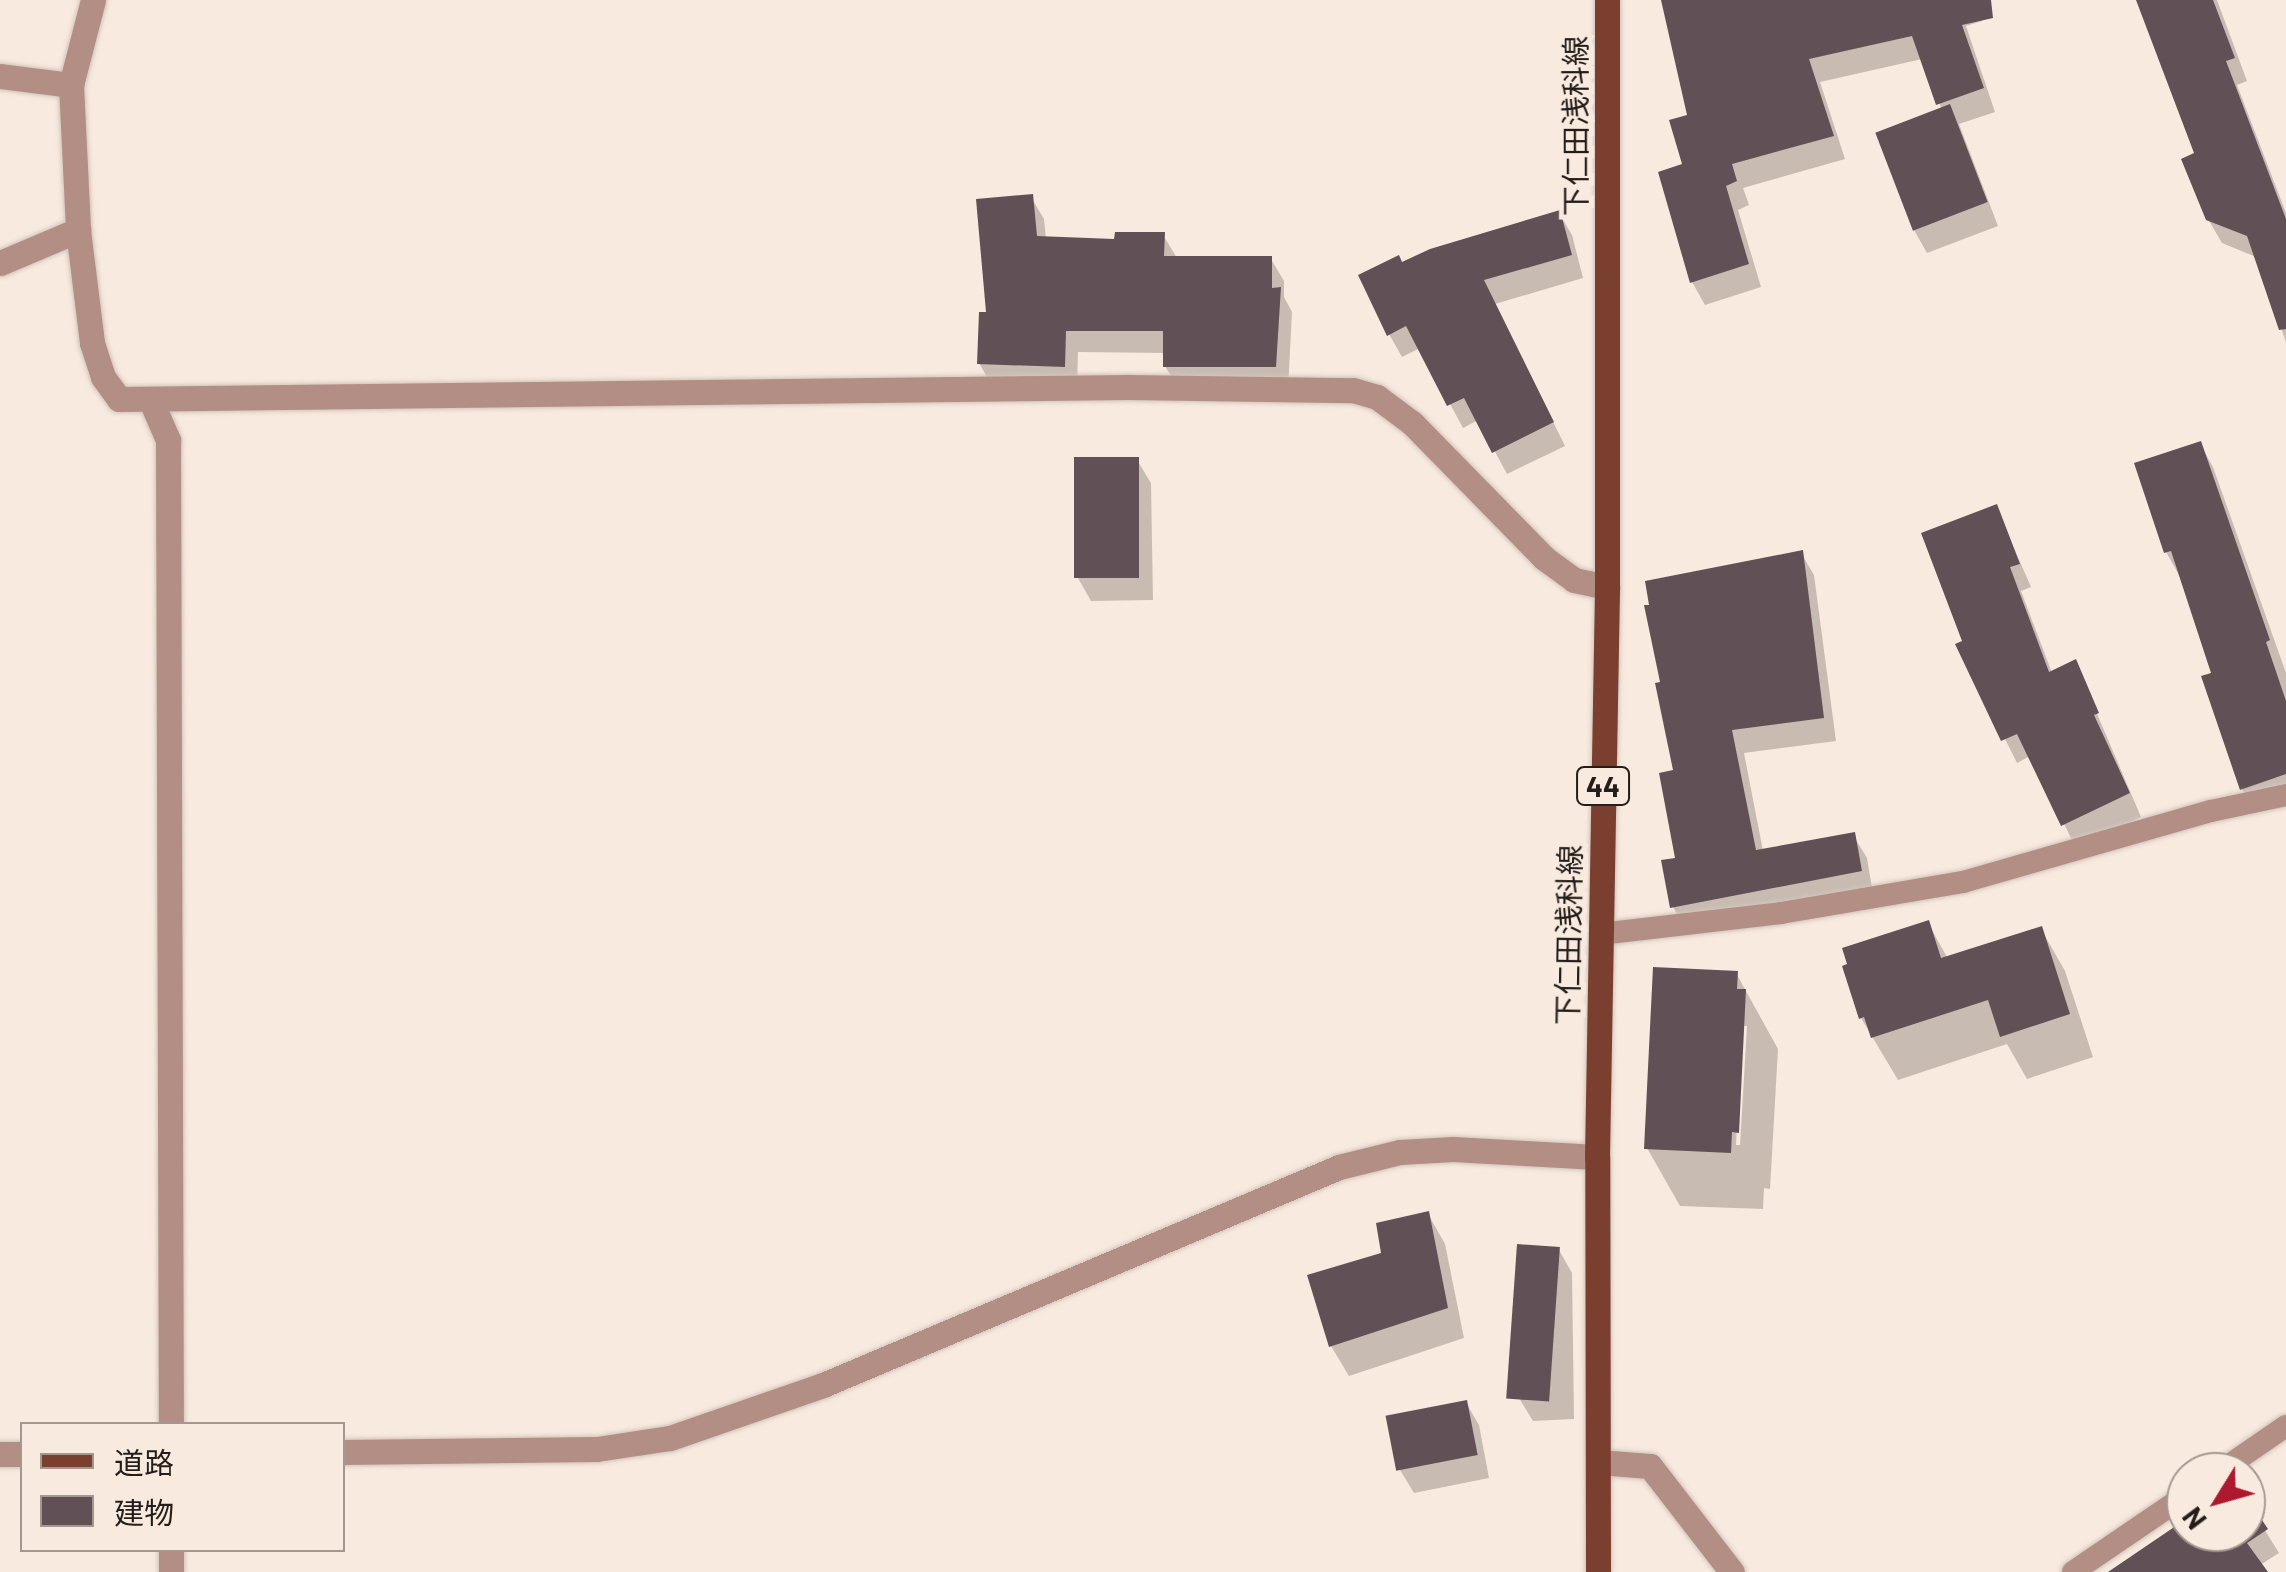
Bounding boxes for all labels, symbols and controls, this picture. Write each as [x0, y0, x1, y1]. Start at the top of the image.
street label: 下仁田浅科線 [1557, 36, 1593, 216]
road number: 44 [1576, 763, 1630, 809]
street label: 下仁田浅科線 [1548, 845, 1588, 1025]
legend [20, 1422, 345, 1552]
text: 道路 [114, 1444, 174, 1480]
north arrow [2166, 1452, 2266, 1552]
text: 建物 [114, 1494, 174, 1530]
text: N [2174, 1501, 2213, 1537]

